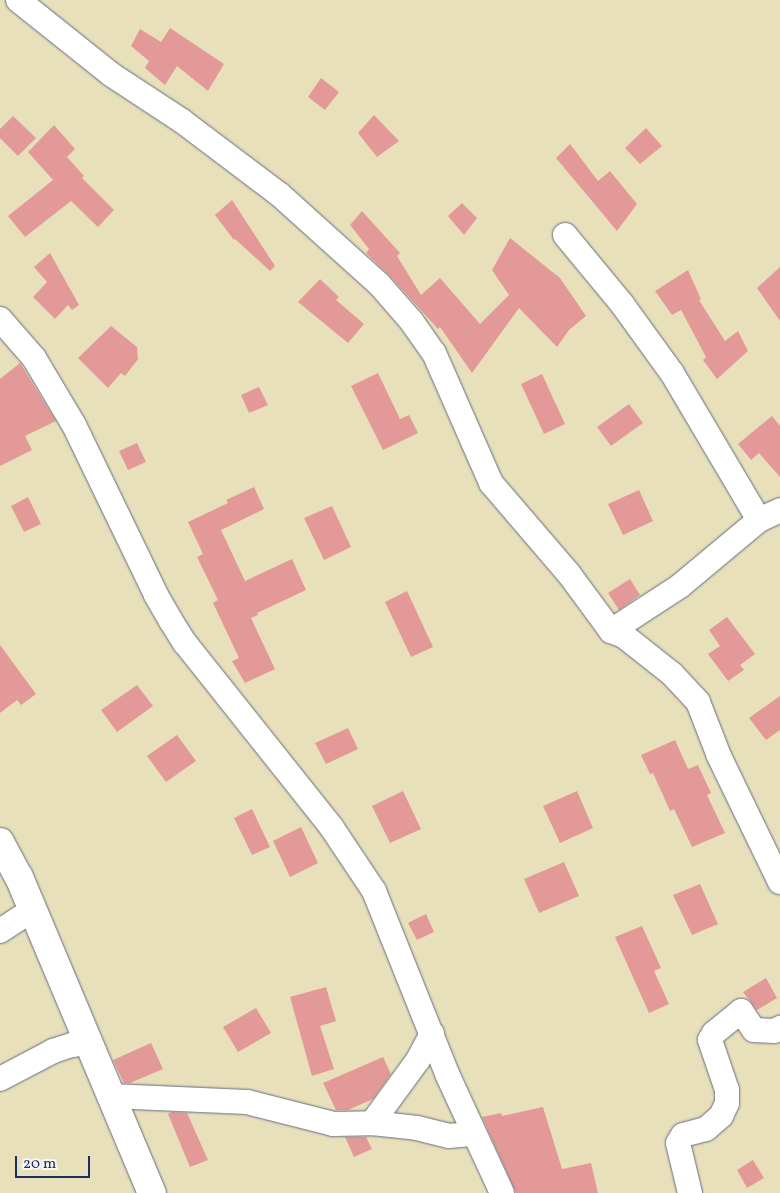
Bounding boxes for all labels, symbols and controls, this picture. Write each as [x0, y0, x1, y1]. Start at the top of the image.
scale bar [18, 1146, 92, 1178]
text: 20 m [23, 1154, 56, 1175]

